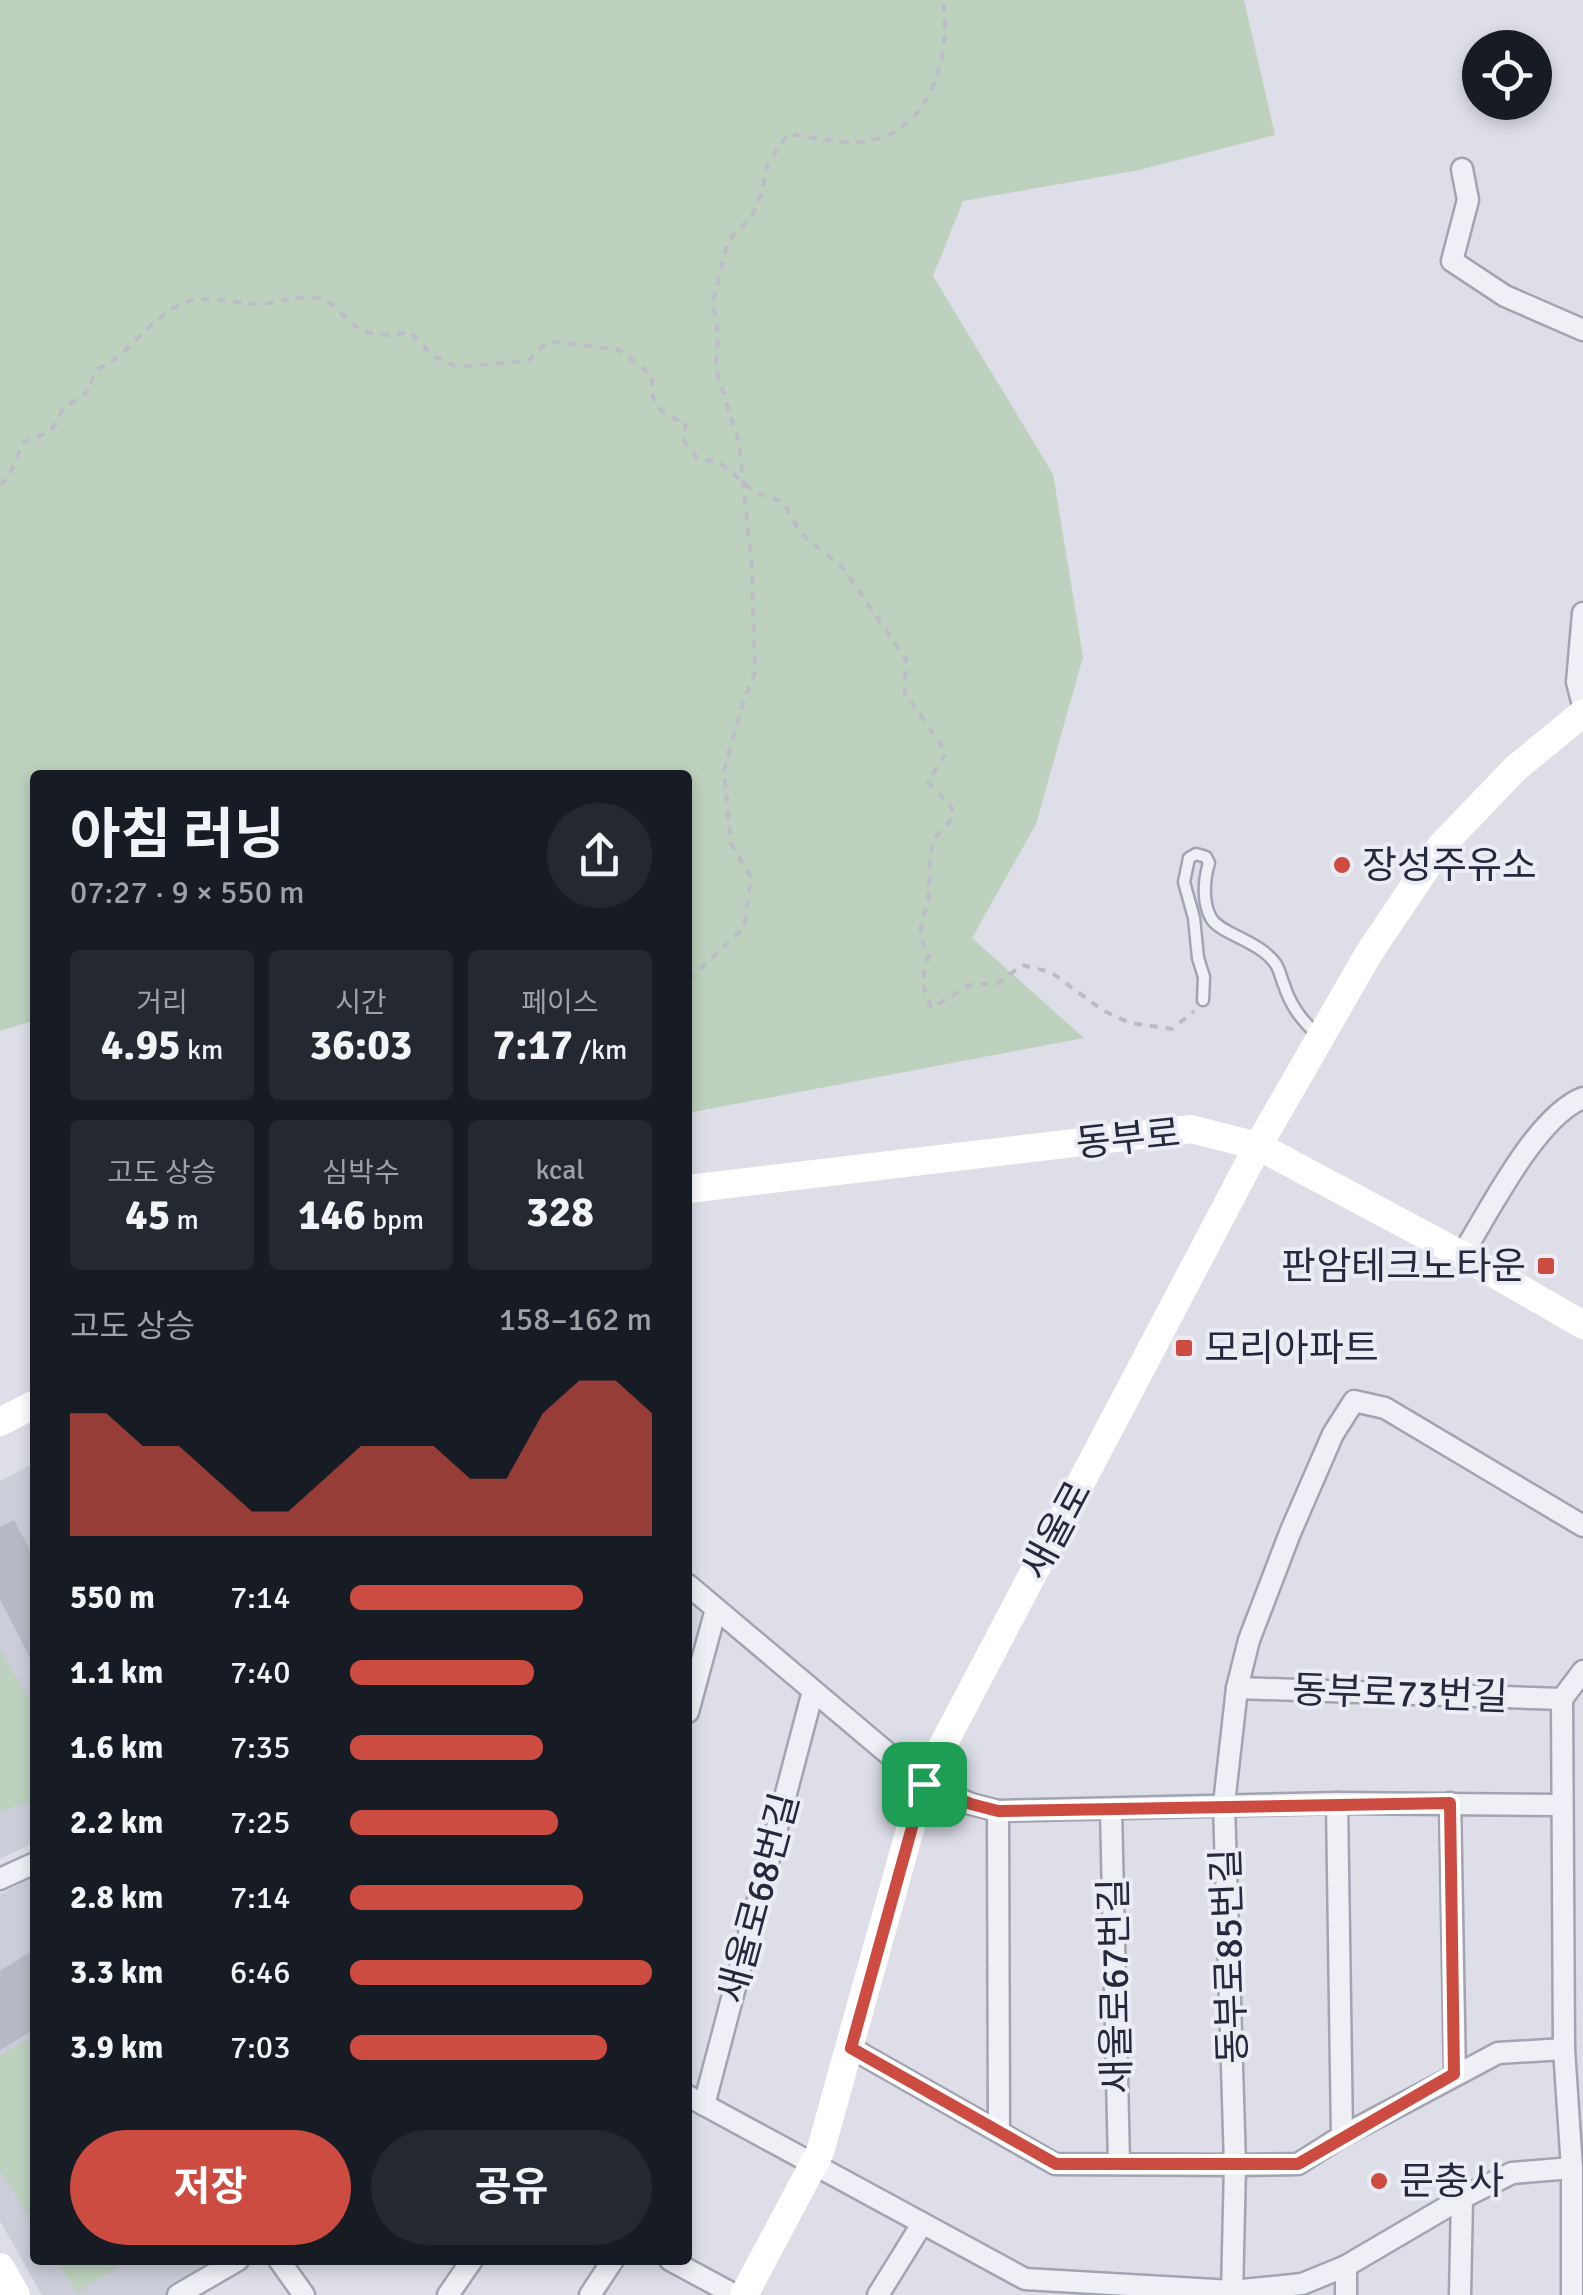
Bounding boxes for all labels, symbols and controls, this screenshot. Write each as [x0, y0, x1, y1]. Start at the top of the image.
map controls [1462, 30, 1552, 120]
button: locate [1462, 30, 1552, 120]
text: 아침 러닝 [70, 801, 285, 869]
button: share [547, 803, 652, 908]
place label: 장성주유소 [1362, 842, 1537, 889]
marker: 장성주유소 [1331, 854, 1353, 876]
text: 07:27 · 9 × 550 m [70, 873, 305, 912]
text: 거리 [136, 986, 188, 1020]
text: 시간 [335, 986, 387, 1020]
text: 페이스 [521, 986, 599, 1020]
text: 4.95 [101, 1020, 181, 1071]
text: 36:03 [309, 1020, 413, 1071]
text: 7:17 [493, 1020, 573, 1071]
text: km [181, 1033, 223, 1067]
text: /km [573, 1033, 627, 1067]
street label: 동부로 [1073, 1110, 1183, 1167]
text: kcal [535, 1153, 585, 1187]
text: 고도 상승 [107, 1156, 217, 1190]
text: 심박수 [322, 1156, 400, 1190]
text: 328 [526, 1187, 594, 1238]
text: 45 [125, 1190, 170, 1241]
text: 146 [298, 1190, 366, 1241]
text: m [170, 1203, 199, 1237]
text: bpm [366, 1203, 424, 1237]
place label: 판암테크노타운 [1281, 1243, 1526, 1290]
marker: 판암테크노타운 [1535, 1255, 1557, 1277]
text: 158–162 m [499, 1300, 652, 1339]
text: 고도 상승 [70, 1307, 195, 1346]
place label: 모리아파트 [1204, 1325, 1379, 1372]
marker: 모리아파트 [1173, 1337, 1195, 1359]
street label: 새울로 [1011, 1473, 1102, 1588]
text: 550 m [70, 1578, 155, 1617]
text: 7:14 [230, 1578, 290, 1617]
text: 1.1 km [70, 1653, 163, 1692]
text: 7:40 [230, 1653, 290, 1692]
street label: 동부로73번길 [1291, 1666, 1509, 1721]
text: 1.6 km [70, 1728, 163, 1767]
text: 7:35 [230, 1728, 290, 1767]
pin [882, 1742, 967, 1827]
icon: arrive [897, 1757, 952, 1812]
street label: 새울로68번길 [708, 1788, 809, 2008]
text: 2.2 km [70, 1803, 163, 1842]
text: 7:25 [230, 1803, 290, 1842]
street label: 동부로85번길 [1202, 1847, 1257, 2065]
text: 2.8 km [70, 1878, 163, 1917]
text: 7:14 [230, 1878, 290, 1917]
street label: 새울로67번길 [1090, 1878, 1141, 2094]
text: 3.3 km [70, 1953, 163, 1992]
text: 6:46 [230, 1953, 290, 1992]
text: 3.9 km [70, 2028, 163, 2067]
text: 7:03 [230, 2028, 290, 2067]
button: 저장 [70, 2130, 351, 2245]
button: 공유 [371, 2130, 652, 2245]
place label: 문충사 [1399, 2158, 1504, 2205]
marker: 문충사 [1368, 2170, 1390, 2192]

